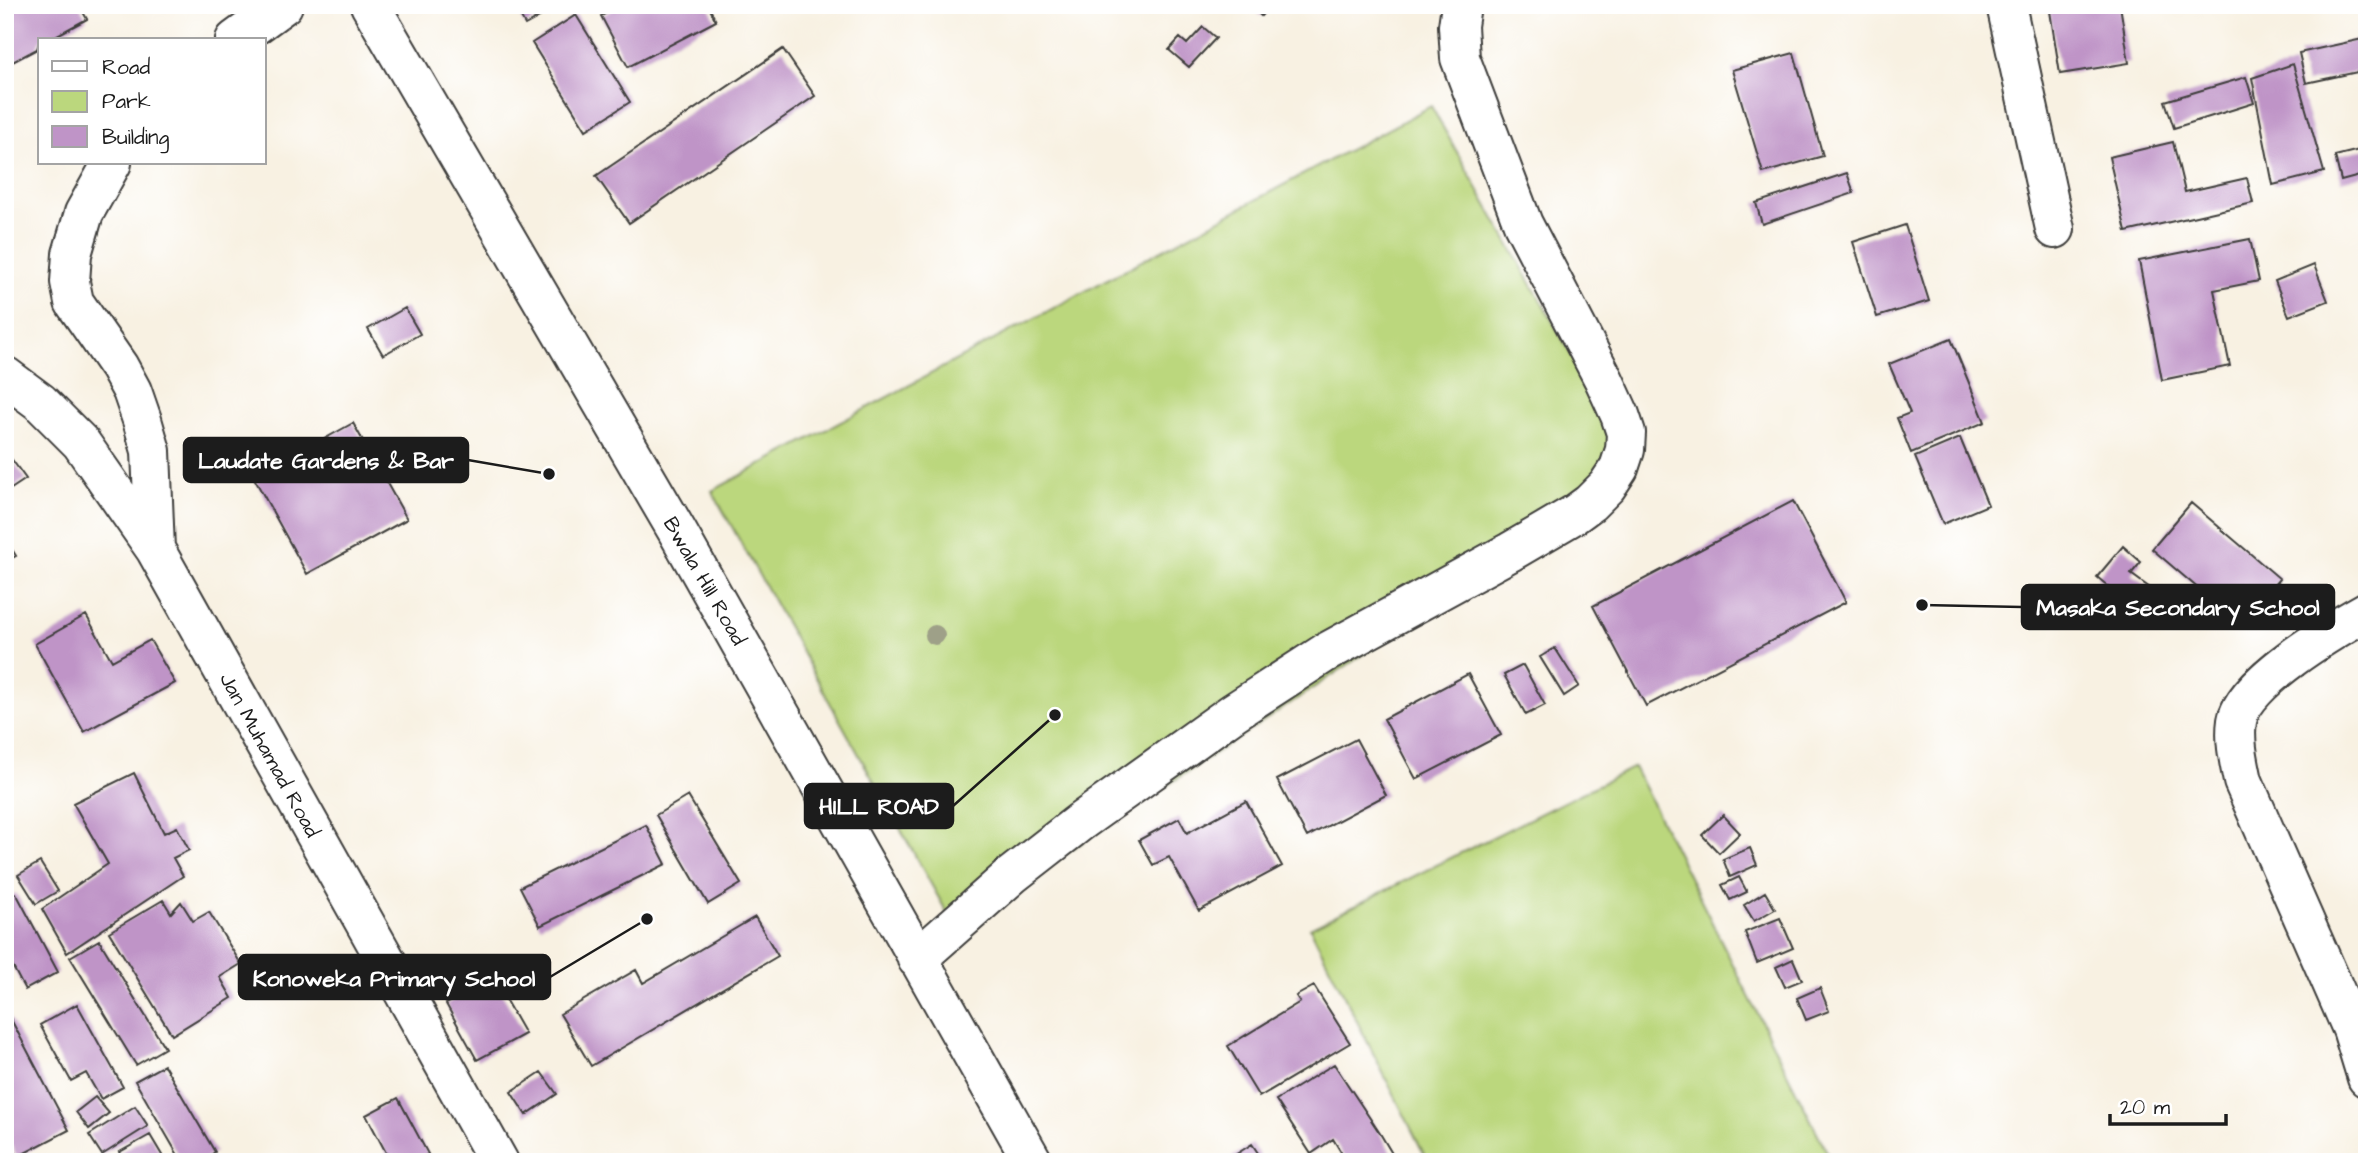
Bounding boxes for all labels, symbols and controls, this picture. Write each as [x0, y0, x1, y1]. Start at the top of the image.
legend [38, 38, 266, 164]
text: Road [102, 53, 150, 82]
text: Park [102, 87, 151, 116]
text: Building [102, 123, 170, 154]
callout: Laudate Gardens & Bar [184, 438, 468, 482]
text: Laudate Gardens & Bar [198, 445, 454, 477]
street label: Bwala Hill Road [656, 512, 753, 651]
callout: Masaka Secondary School [2022, 585, 2334, 629]
text: Masaka Secondary School [2036, 592, 2320, 626]
street label: Jan Muhamad Road [212, 668, 327, 843]
callout: HILL ROAD [805, 784, 953, 828]
text: HILL ROAD [819, 791, 939, 823]
callout: Konoweka Primary School [239, 955, 550, 999]
text: Konoweka Primary School [253, 963, 536, 997]
scale bar [2110, 1083, 2225, 1127]
text: 20 m [2120, 1093, 2171, 1122]

